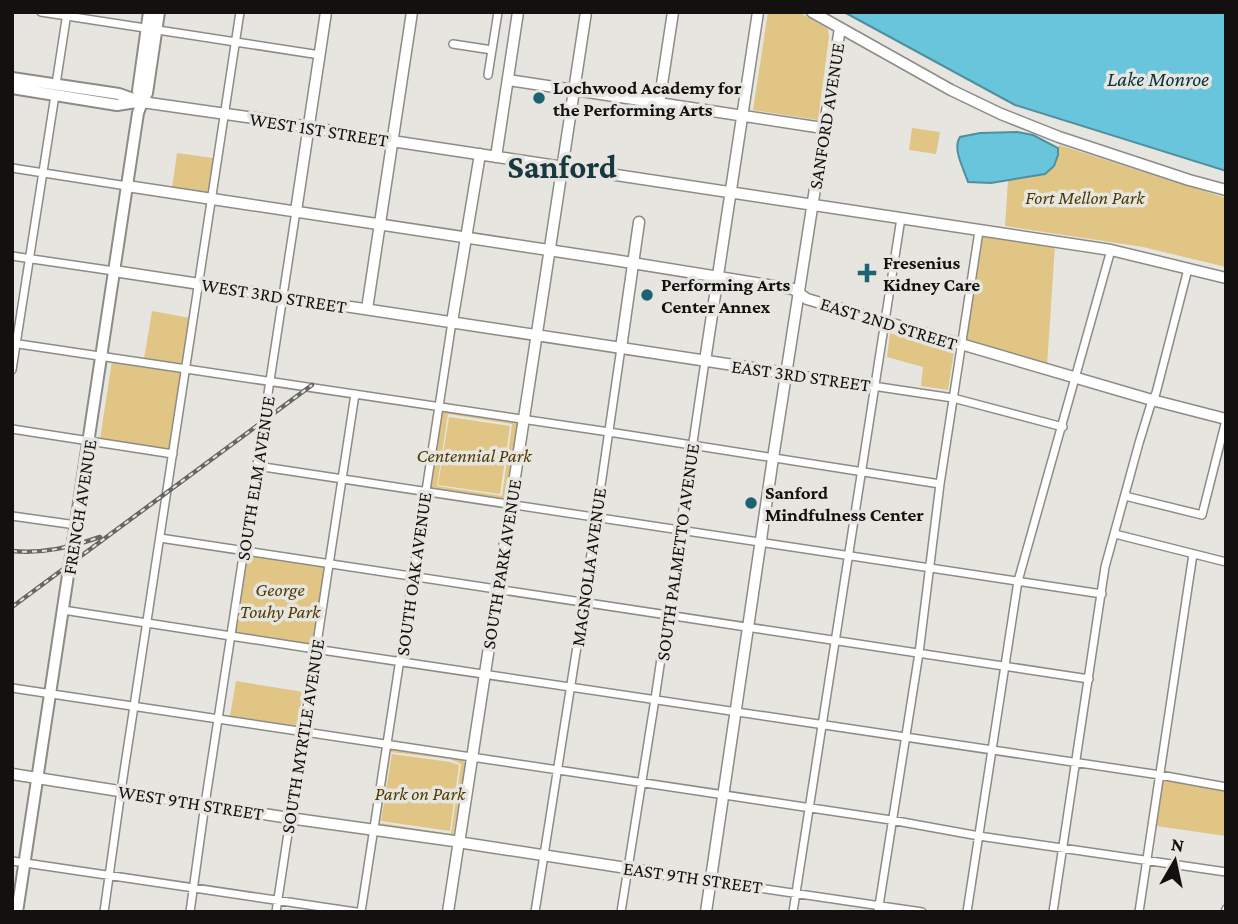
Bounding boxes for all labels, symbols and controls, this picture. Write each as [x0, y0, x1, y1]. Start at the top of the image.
street label: SANFORD AVENUE [805, 41, 848, 191]
water label: Lake Monroe [1107, 67, 1209, 91]
place label: Lochwood Academy for the Performing Arts [553, 77, 742, 120]
marker: Lochwood Academy for the Performing Arts [531, 90, 547, 106]
street label: WEST 1ST STREET [248, 108, 390, 151]
district label: Sanford [507, 148, 617, 185]
park label: Fort Mellon Park [1025, 187, 1145, 208]
place label: Fresenius Kidney Care [883, 252, 980, 295]
marker: Fresenius Kidney Care [857, 263, 877, 283]
street label: WEST 3RD STREET [200, 274, 349, 317]
place label: Performing Arts Center Annex [661, 274, 790, 317]
marker: Performing Arts Center Annex [639, 287, 655, 303]
street label: EAST 2ND STREET [818, 293, 961, 354]
street label: EAST 3RD STREET [730, 355, 872, 396]
street label: SOUTH ELM AVENUE [232, 394, 279, 562]
street label: FRENCH AVENUE [58, 438, 101, 576]
street label: SOUTH PALMETTO AVENUE [652, 442, 703, 662]
park label: Centennial Park [416, 445, 532, 466]
street label: SOUTH PARK AVENUE [478, 478, 525, 651]
place label: Sanford Mindfulness Center [765, 482, 924, 525]
street label: MAGNOLIA AVENUE [567, 486, 610, 648]
street label: SOUTH OAK AVENUE [392, 491, 435, 657]
marker: Sanford Mindfulness Center [743, 495, 759, 511]
park label: George Touhy Park [240, 579, 321, 622]
street label: SOUTH MYRTLE AVENUE [277, 637, 328, 835]
street label: WEST 9TH STREET [117, 781, 266, 824]
park label: Park on Park [375, 783, 466, 804]
north arrow [1140, 826, 1210, 896]
text: N [1170, 833, 1186, 856]
street label: EAST 9TH STREET [622, 857, 765, 898]

